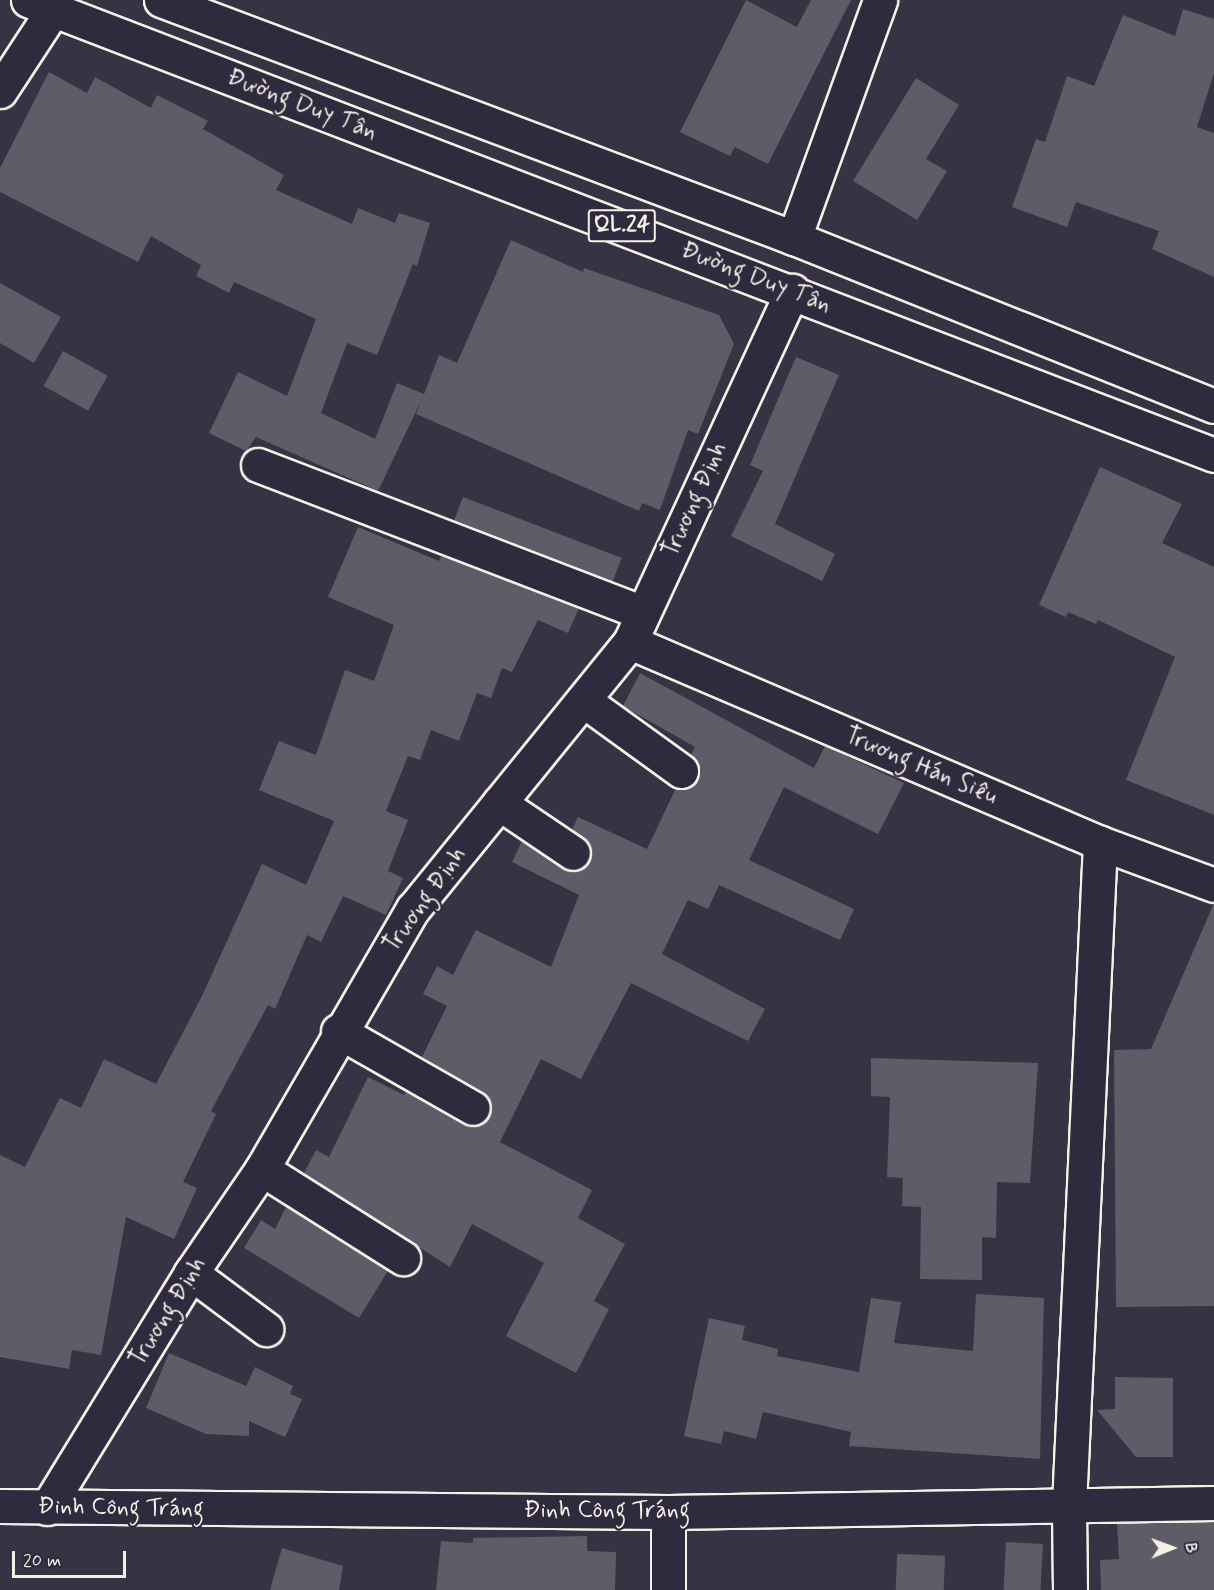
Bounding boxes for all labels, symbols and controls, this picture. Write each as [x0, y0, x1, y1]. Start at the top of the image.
street label: Đường Duy Tân [224, 64, 380, 146]
road number: QL.24 [588, 207, 656, 245]
street label: Đường Duy Tân [678, 237, 834, 319]
street label: Trương Định [656, 438, 734, 562]
street label: Trương Hán Siêu [840, 721, 1002, 811]
street label: Trương Định [377, 842, 473, 958]
street label: Trương Định [123, 1252, 213, 1372]
street label: Đinh Công Tráng [38, 1492, 204, 1524]
street label: Đinh Công Tráng [524, 1497, 690, 1525]
north arrow [1142, 1518, 1202, 1578]
scale bar [15, 1539, 129, 1577]
text: B [1180, 1542, 1201, 1553]
text: 20 m [23, 1549, 61, 1573]

